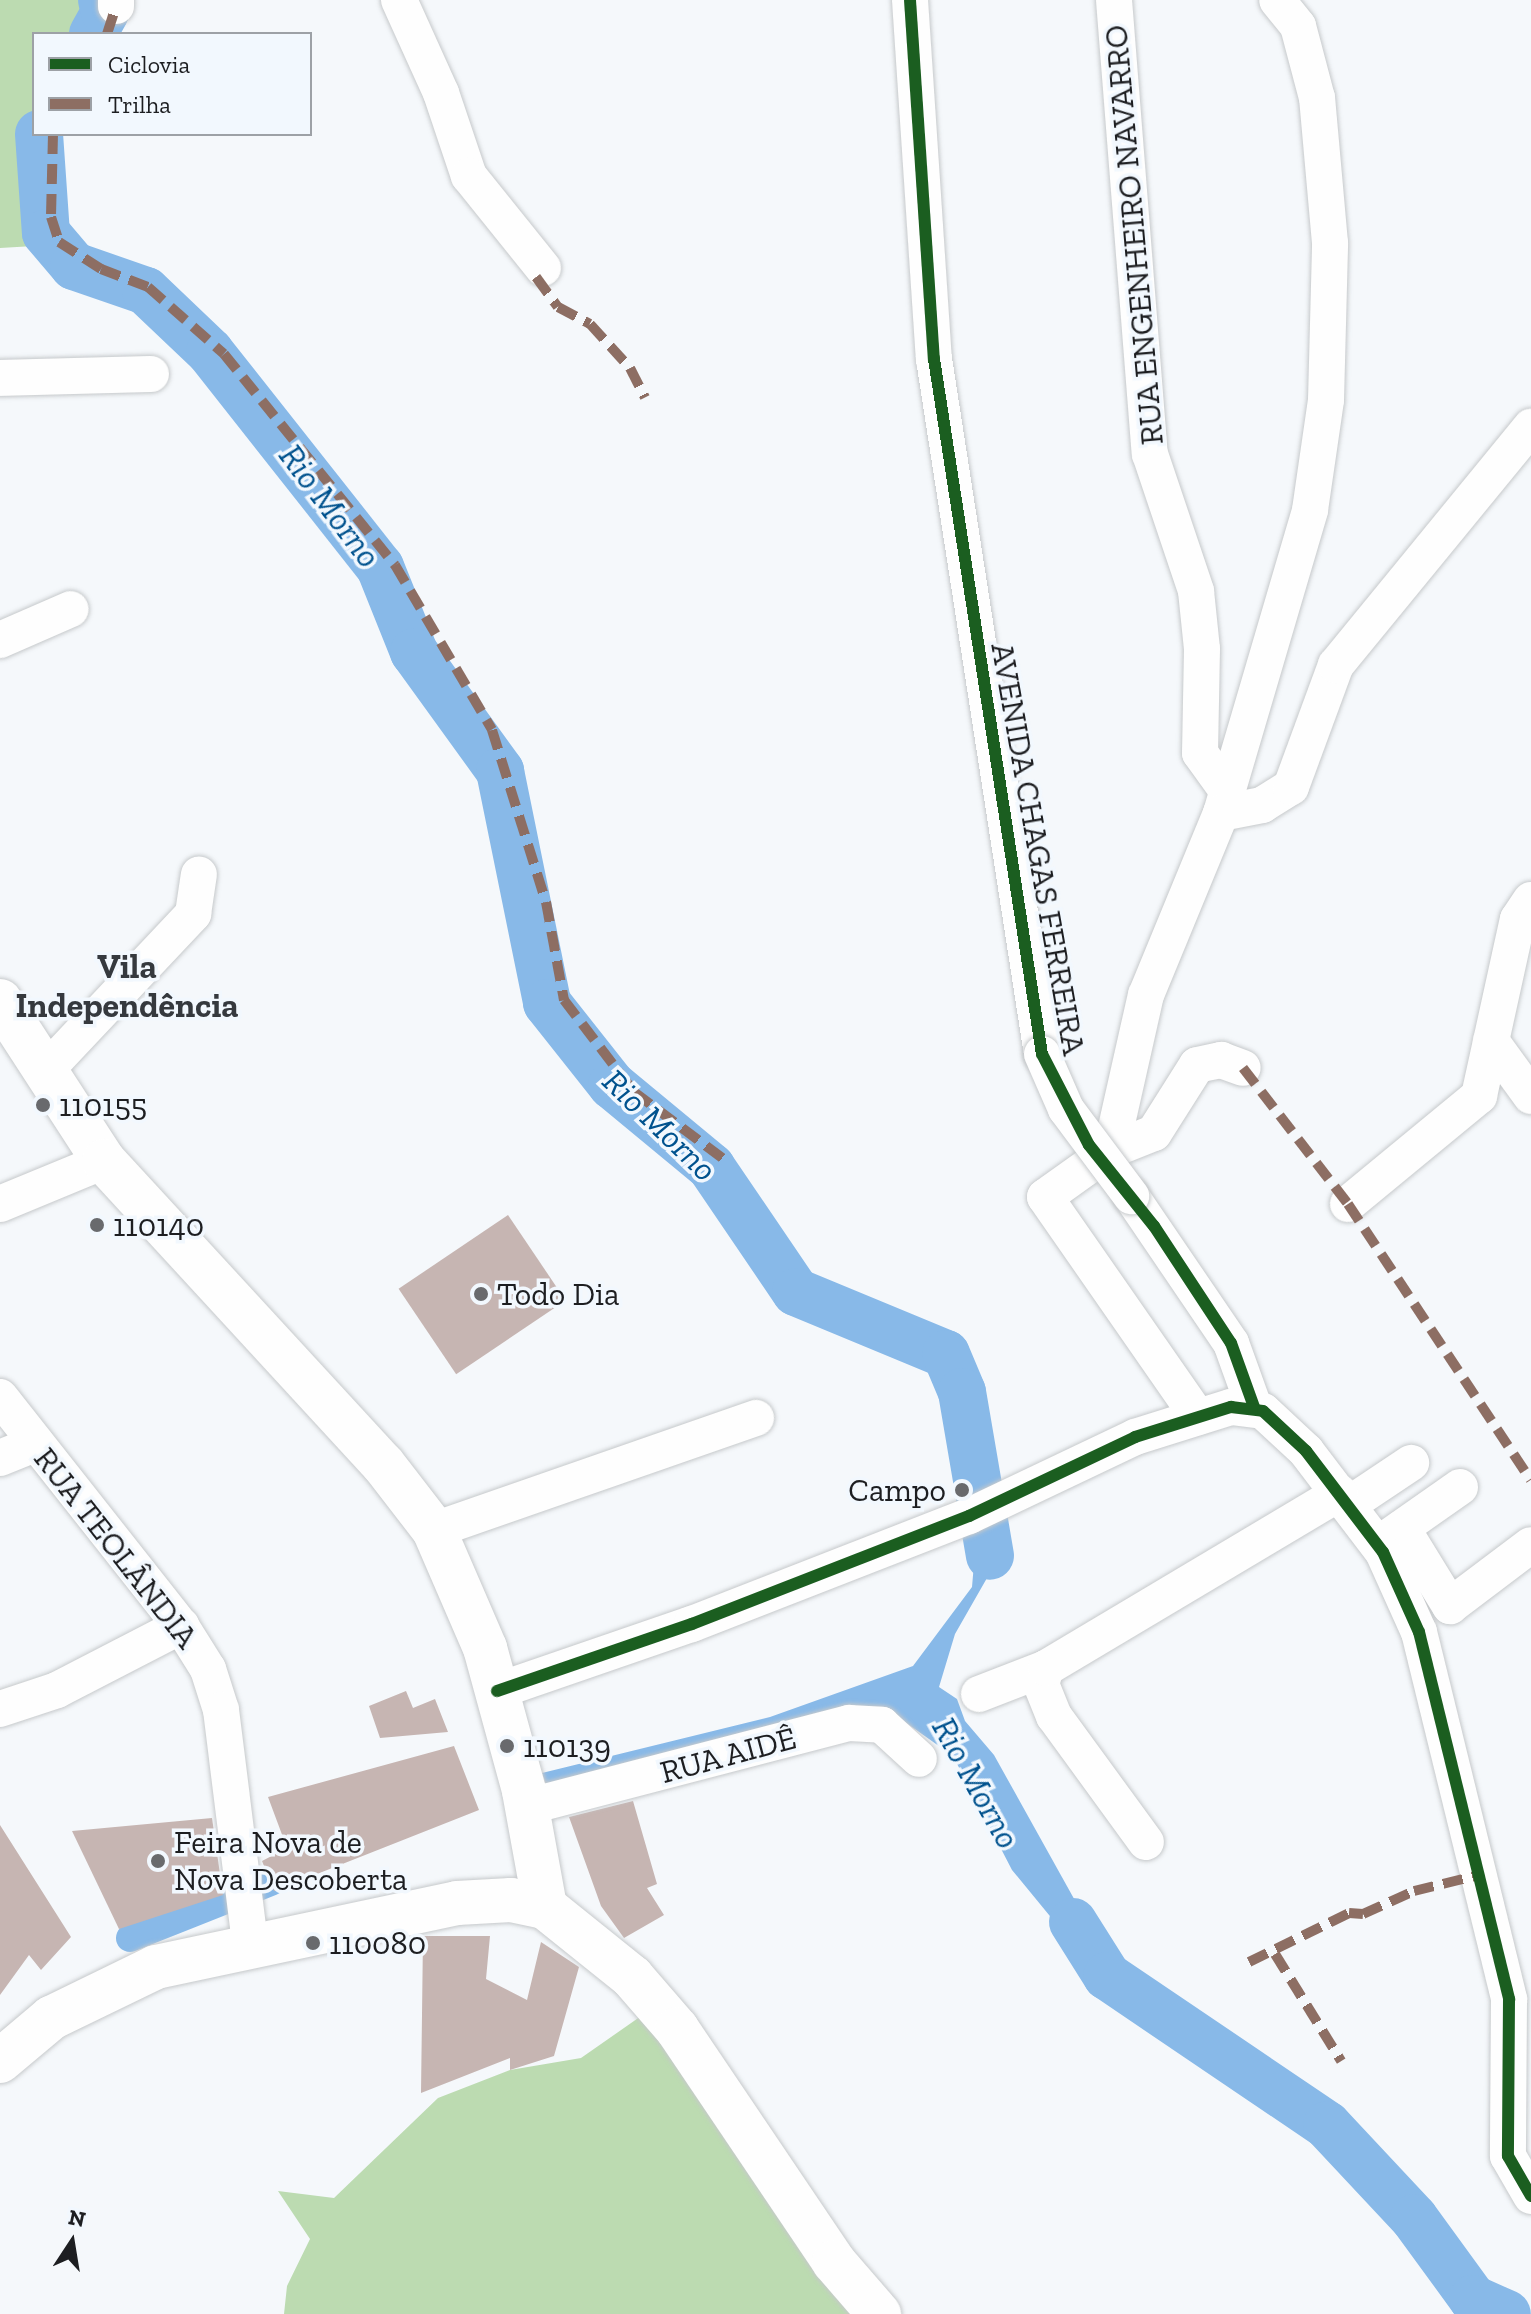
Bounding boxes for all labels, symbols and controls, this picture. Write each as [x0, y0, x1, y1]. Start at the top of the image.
street label: RUA ENGENHEIRO NAVARRO [1096, 23, 1172, 447]
legend [32, 32, 312, 136]
text: Ciclovia [108, 50, 190, 79]
text: Trilha [108, 90, 171, 119]
water label: Rio Morno [271, 437, 389, 575]
street label: AVENIDA CHAGAS FERREIRA [983, 639, 1093, 1059]
district label: Vila Independência [15, 946, 239, 1026]
water label: Rio Morno [594, 1061, 726, 1189]
place label: 110155 [59, 1086, 147, 1124]
marker: 110155 [34, 1096, 52, 1114]
place label: 110140 [113, 1206, 204, 1244]
marker: 110140 [88, 1216, 106, 1234]
place label: Todo Dia [497, 1275, 619, 1313]
marker: Todo Dia [472, 1285, 490, 1303]
street label: RUA TEOLÂNDIA [25, 1439, 207, 1657]
place label: Campo [848, 1471, 946, 1509]
marker: Campo [953, 1481, 971, 1499]
water label: Rio Morno [923, 1710, 1029, 1856]
street label: RUA AIDÊ [655, 1718, 801, 1792]
place label: 110139 [523, 1727, 611, 1765]
marker: 110139 [498, 1737, 516, 1755]
place label: Feira Nova de Nova Descoberta [174, 1824, 408, 1899]
marker: Feira Nova de Nova Descoberta [149, 1852, 167, 1870]
place label: 110080 [329, 1924, 426, 1962]
marker: 110080 [304, 1934, 322, 1952]
north arrow [32, 2202, 112, 2282]
text: N [66, 2203, 88, 2233]

